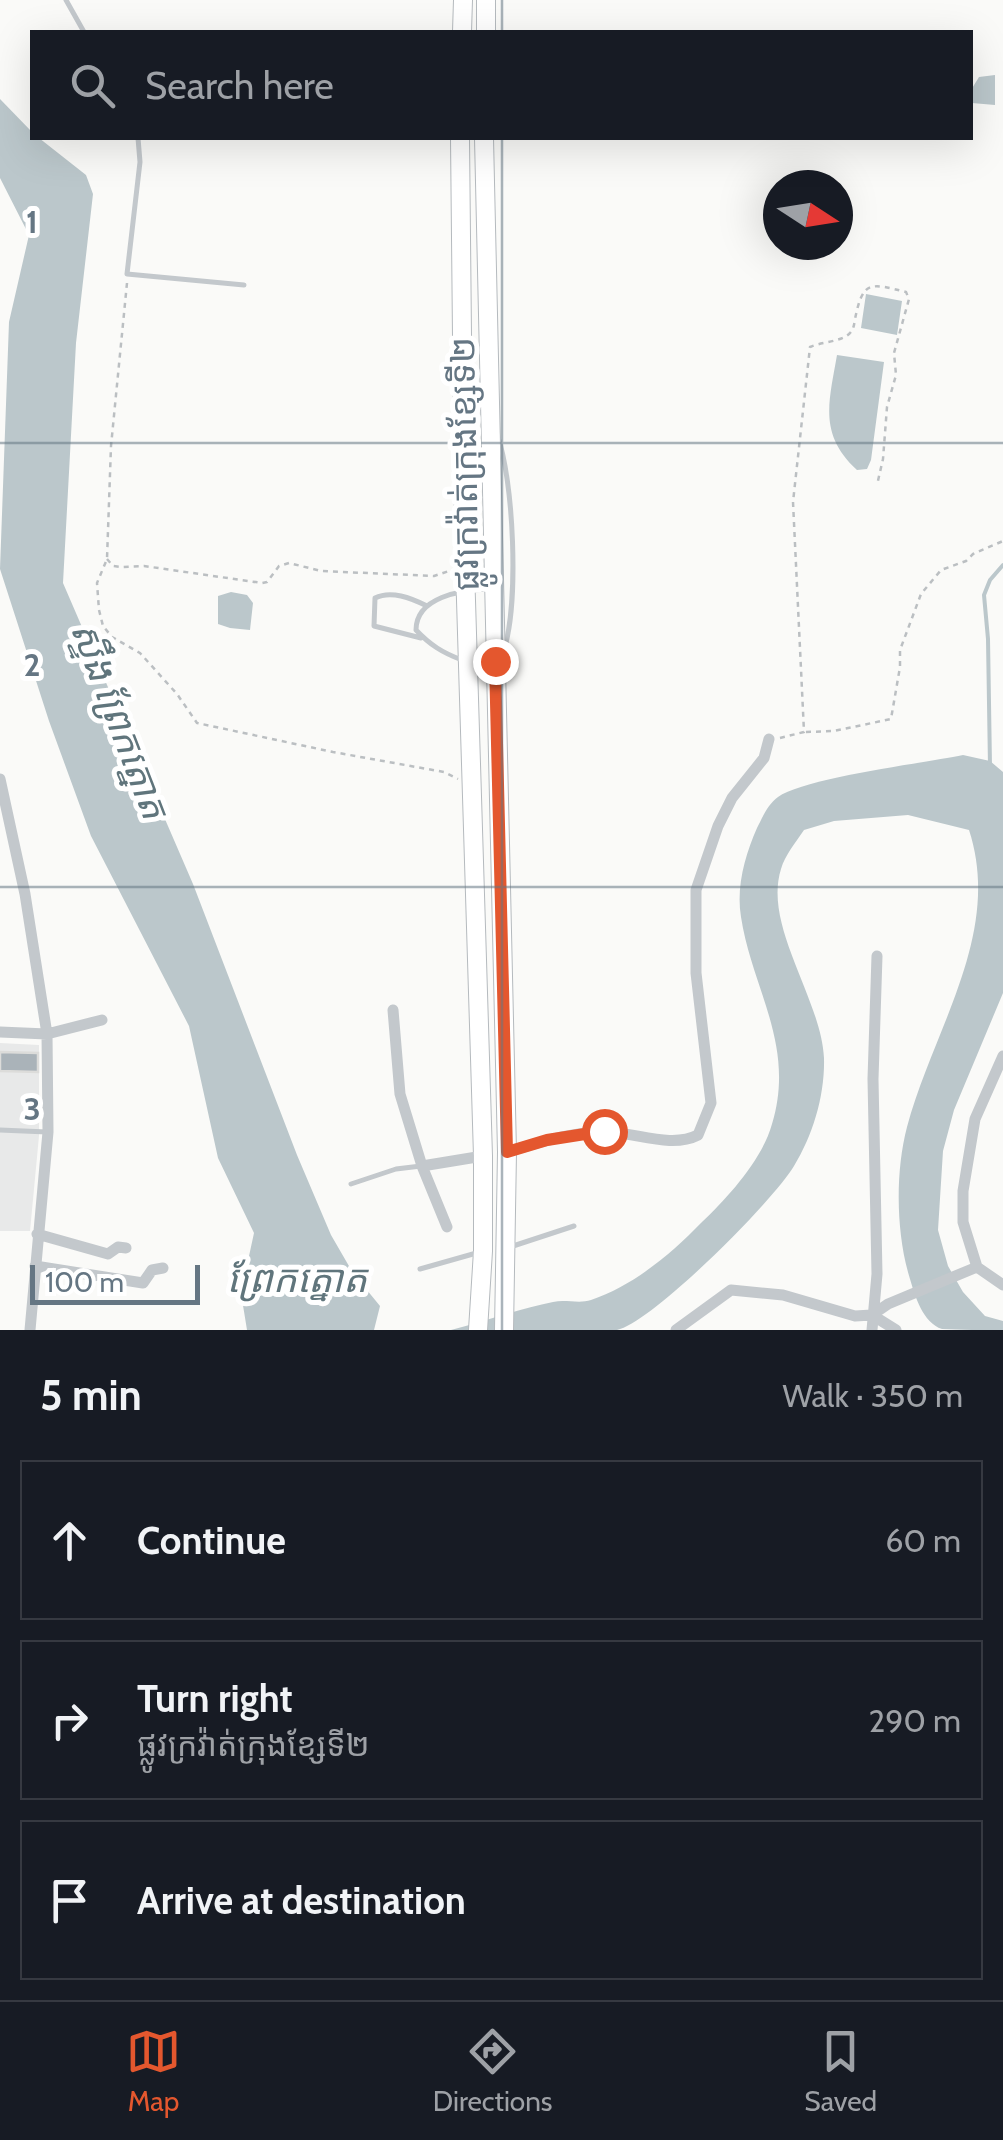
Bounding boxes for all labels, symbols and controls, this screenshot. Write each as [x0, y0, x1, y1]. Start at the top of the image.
search box [30, 30, 973, 140]
icon: search [65, 58, 120, 113]
text: Search here [145, 62, 334, 109]
north arrow [763, 170, 853, 260]
text: 1 [26, 202, 38, 241]
street label: ផ្លូវក្រវ៉ាត់ក្រុងខ្សែទី២ [440, 336, 498, 592]
water label: ស្ទឹង ព្រែកត្នោត [60, 615, 180, 827]
route end [473, 639, 519, 685]
text: 2 [24, 645, 40, 684]
text: 3 [23, 1089, 41, 1128]
route start [582, 1109, 628, 1155]
water label: ព្រែកត្នោត [227, 1255, 369, 1302]
scale bar [30, 1260, 200, 1304]
text: 100 m [45, 1265, 124, 1299]
text: 5 min [40, 1369, 142, 1421]
text: Walk · 350 m [783, 1376, 963, 1415]
icon: ahead [42, 1513, 97, 1568]
text: Continue [137, 1517, 286, 1564]
text: 60 m [885, 1521, 961, 1560]
text: Turn right [137, 1675, 293, 1722]
icon: right [42, 1693, 97, 1748]
text: 290 m [868, 1701, 961, 1740]
text: ផ្លូវក្រវ៉ាត់ក្រុងខ្សែទី២ [137, 1725, 370, 1764]
icon: arrive [42, 1873, 97, 1928]
text: Arrive at destination [137, 1877, 466, 1924]
tab: Map [126, 2024, 181, 2118]
tab: Directions [433, 2024, 552, 2118]
tab: Saved [804, 2024, 877, 2118]

